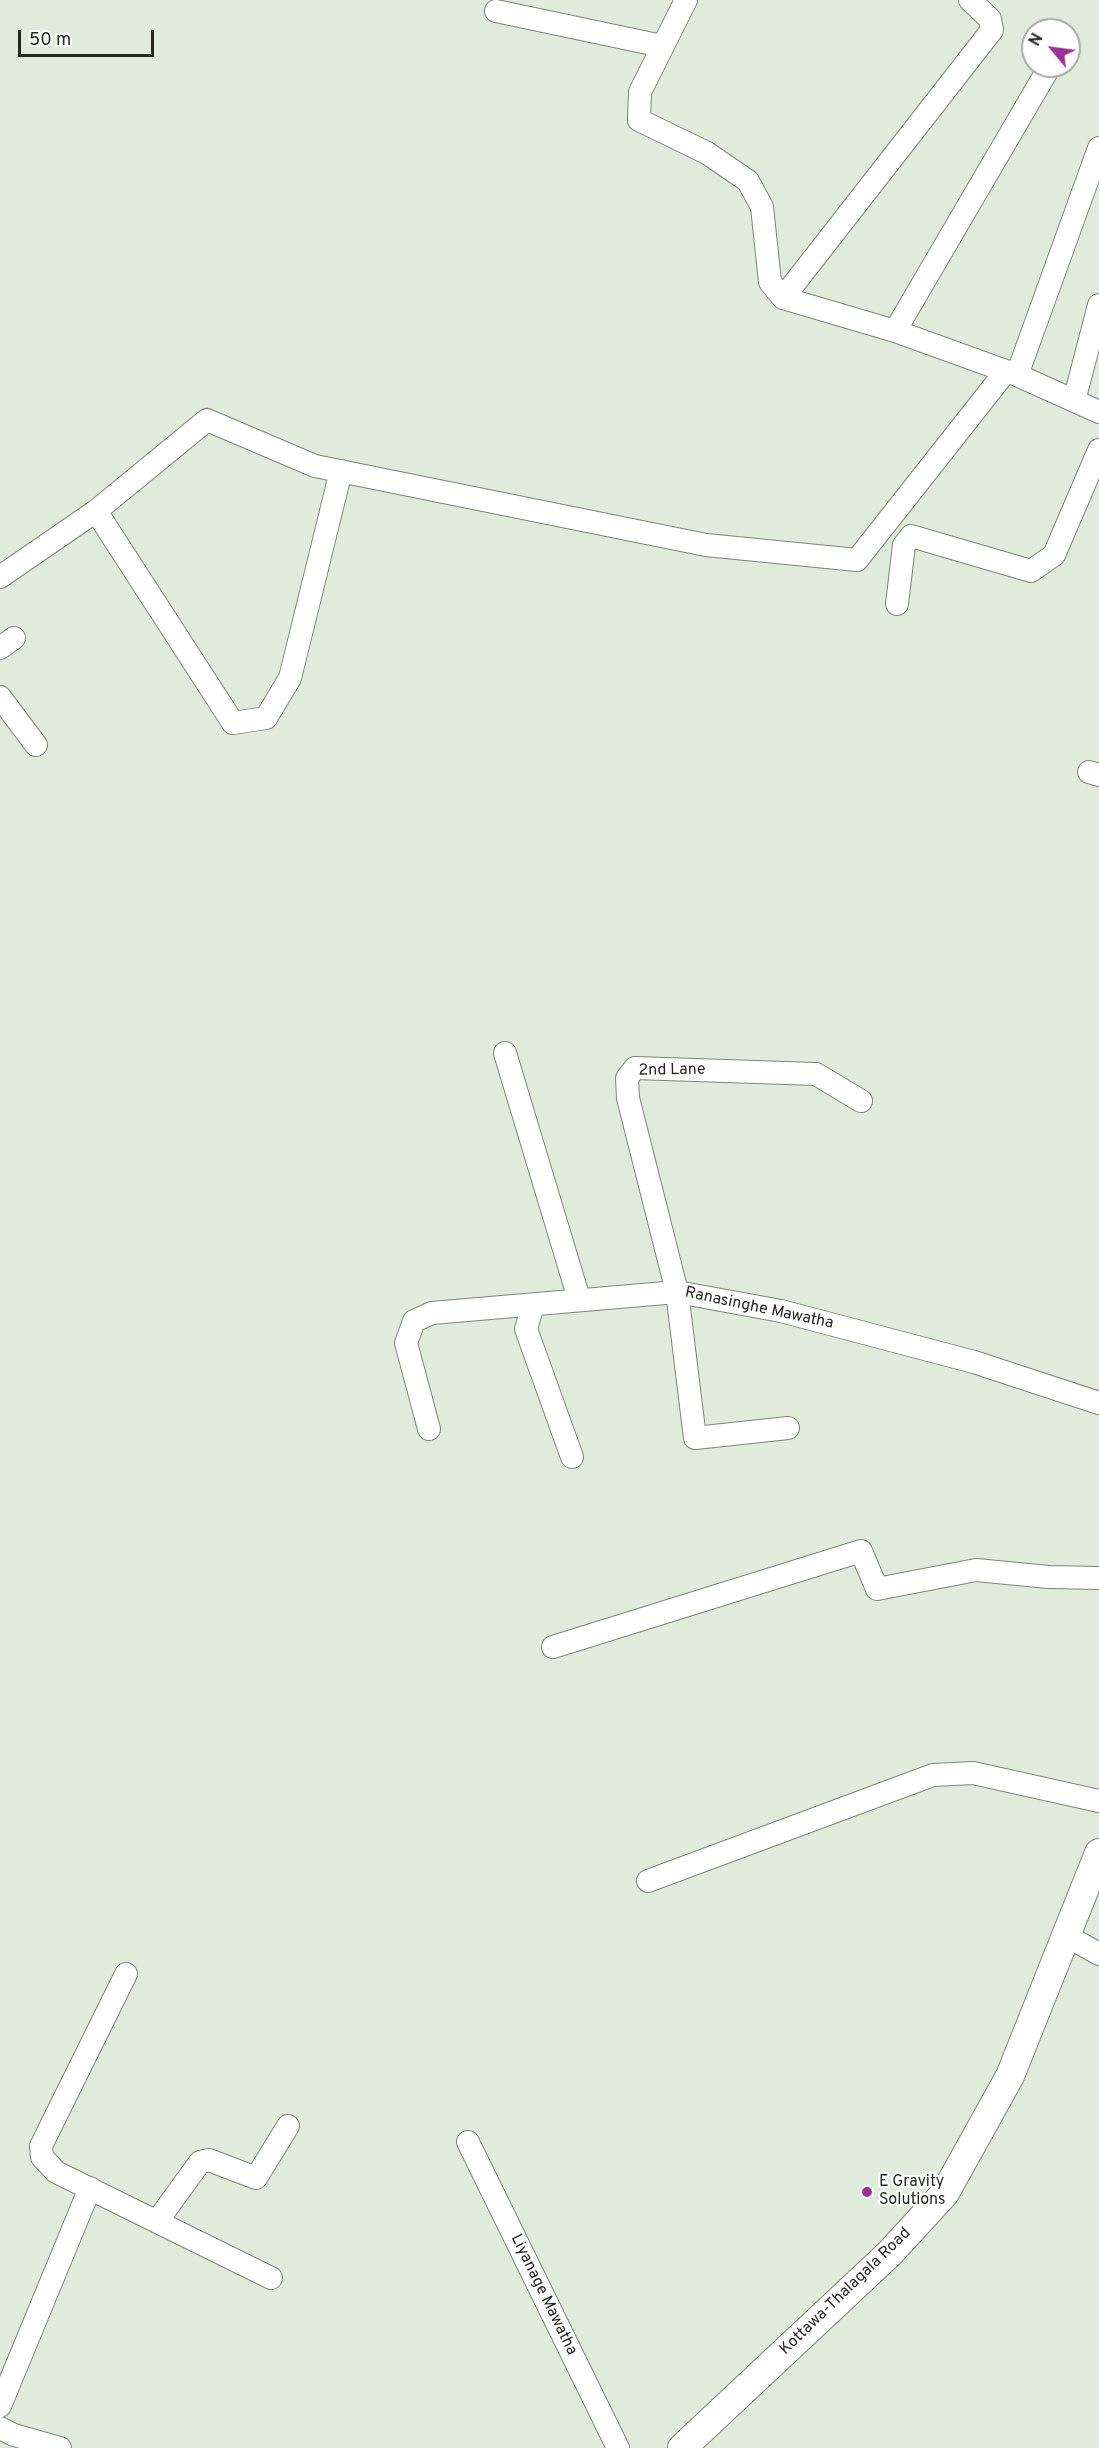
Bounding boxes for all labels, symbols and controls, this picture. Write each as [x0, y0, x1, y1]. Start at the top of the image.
scale bar [21, 18, 158, 56]
north arrow [1021, 18, 1081, 78]
text: 50 m [29, 29, 71, 52]
text: N [1025, 30, 1049, 50]
street label: 2nd Lane [638, 1061, 706, 1081]
street label: Ranasinghe Mawatha [683, 1284, 835, 1334]
place label: E Gravity Solutions [879, 2173, 946, 2211]
marker: E Gravity Solutions [860, 2185, 874, 2199]
street label: Kottawa-Thalagala Road [776, 2224, 916, 2360]
street label: Liyanage Mawatha [505, 2231, 581, 2359]

